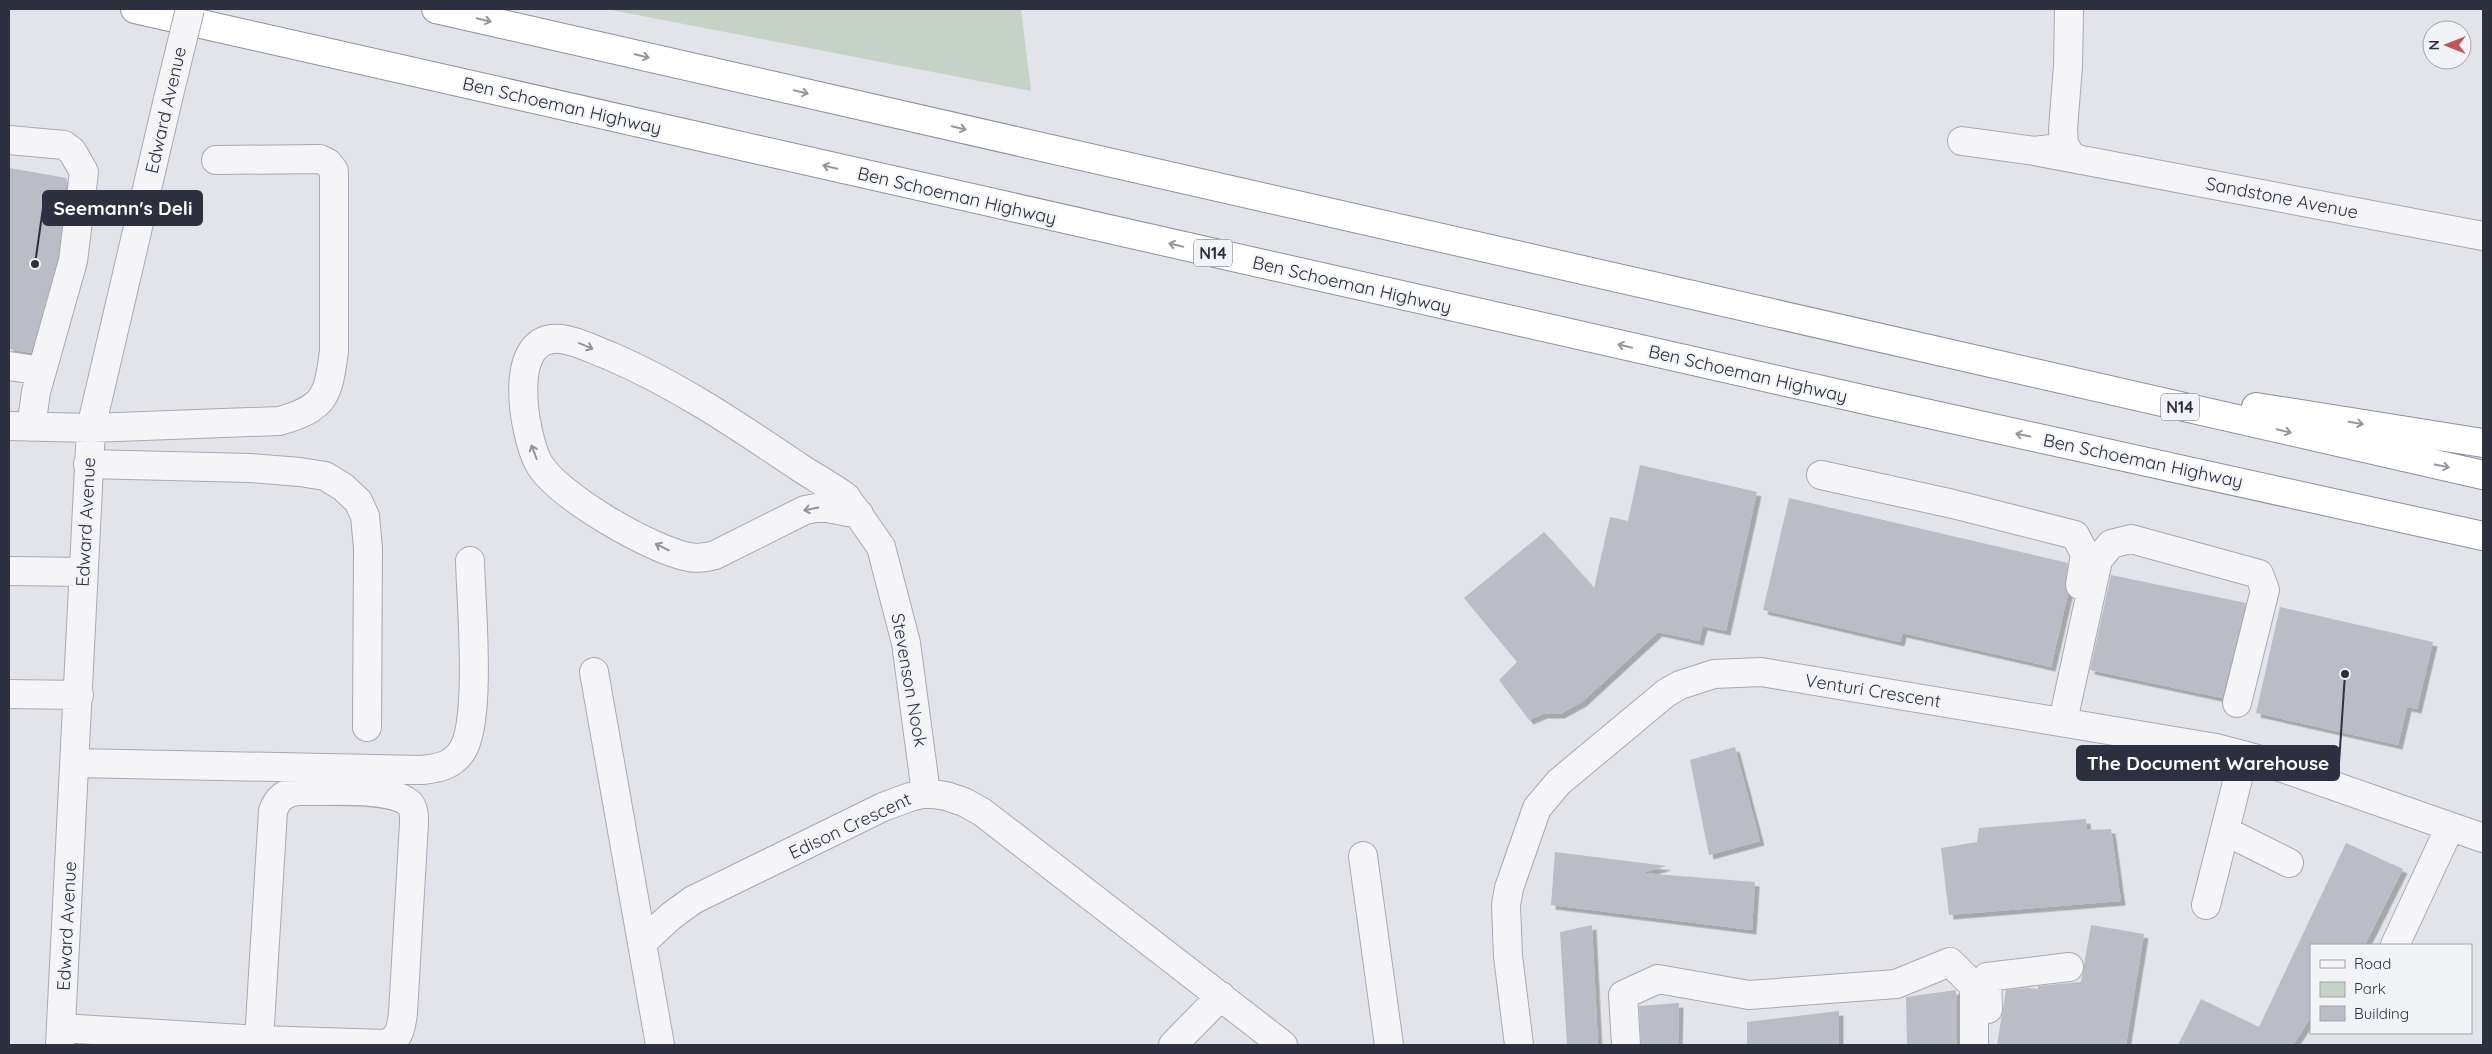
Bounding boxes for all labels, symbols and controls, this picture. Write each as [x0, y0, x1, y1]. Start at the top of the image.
one-way arrow [475, 16, 491, 25]
north arrow [2422, 20, 2472, 70]
text: N [2425, 40, 2443, 50]
street label: Edward Avenue [140, 44, 191, 176]
one-way arrow [634, 52, 650, 61]
street label: Ben Schoeman Highway [460, 71, 664, 140]
one-way arrow [792, 88, 808, 97]
one-way arrow [951, 124, 967, 133]
street label: Ben Schoeman Highway [855, 161, 1059, 230]
one-way arrow [822, 162, 838, 171]
street label: Sandstone Avenue [2204, 171, 2360, 224]
callout: Seemann's Deli [43, 191, 202, 225]
text: Seemann's Deli [54, 196, 192, 220]
one-way arrow [1168, 240, 1184, 249]
road number: N14 [1194, 240, 1232, 266]
street label: Ben Schoeman Highway [1250, 250, 1454, 319]
street label: Ben Schoeman Highway [1646, 339, 1850, 408]
one-way arrow [1617, 341, 1633, 350]
one-way arrow [578, 342, 593, 351]
road number: N14 [2161, 394, 2199, 421]
one-way arrow [2348, 419, 2364, 429]
one-way arrow [2275, 427, 2291, 436]
street label: Ben Schoeman Highway [2041, 428, 2245, 493]
one-way arrow [2015, 429, 2031, 439]
one-way arrow [529, 445, 539, 460]
street label: Edward Avenue [71, 457, 100, 587]
one-way arrow [2434, 462, 2450, 471]
one-way arrow [804, 505, 820, 515]
one-way arrow [655, 542, 670, 551]
street label: Stevenson Nook [886, 611, 933, 749]
street label: Venturi Crescent [1804, 668, 1943, 713]
callout: The Document Warehouse [2077, 746, 2339, 780]
text: The Document Warehouse [2087, 751, 2329, 775]
street label: Edison Crescent [785, 787, 915, 864]
street label: Edward Avenue [52, 861, 81, 991]
legend [2310, 944, 2472, 1034]
text: Road [2354, 954, 2391, 973]
text: Park [2354, 979, 2386, 998]
text: Building [2354, 1004, 2409, 1023]

